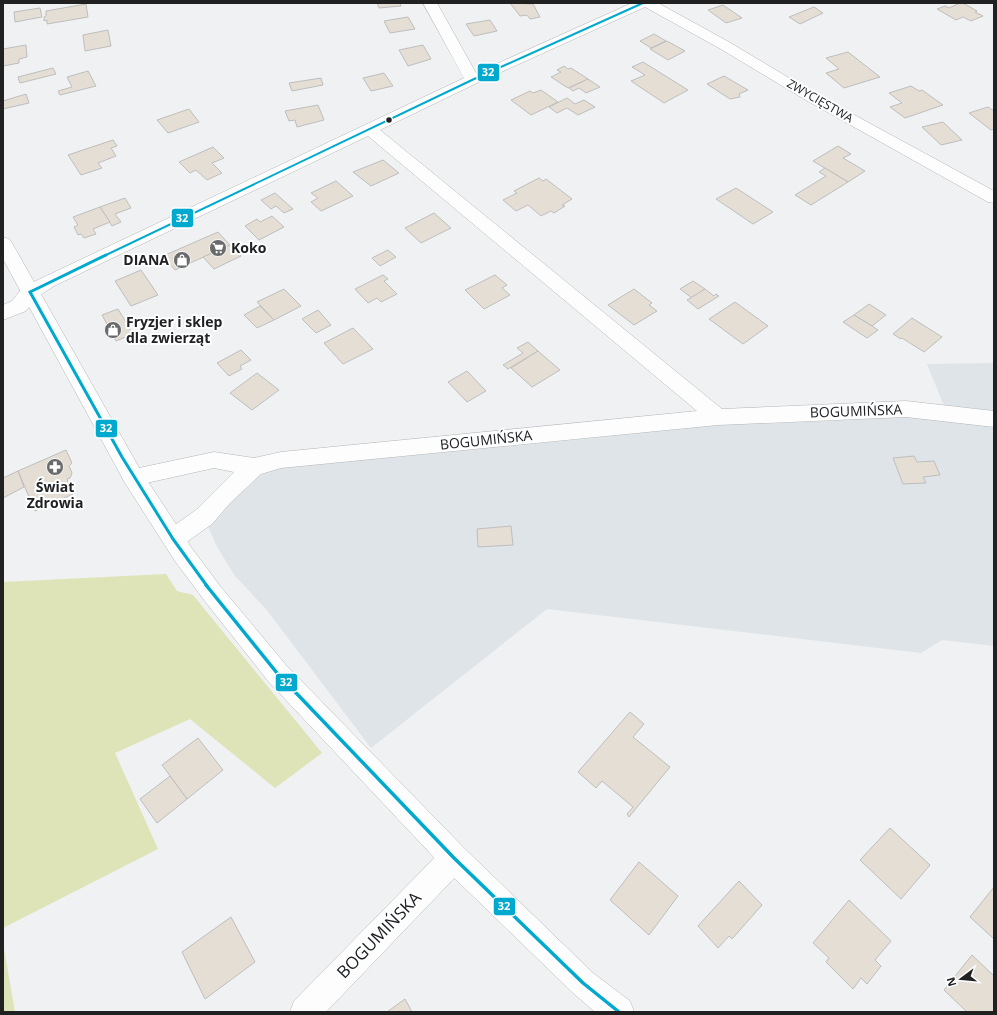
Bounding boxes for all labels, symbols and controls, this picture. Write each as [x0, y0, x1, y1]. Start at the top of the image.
line badge: 32 [477, 63, 500, 82]
text: 32 [482, 64, 494, 79]
street label: ZWYCIĘSTWA [784, 75, 857, 127]
unlabelled marker [384, 115, 394, 125]
line badge: 32 [171, 208, 194, 228]
text: 32 [176, 210, 188, 225]
supermarket icon: Koko [208, 238, 228, 258]
place label: Koko [231, 238, 267, 257]
place label: DIANA [123, 250, 169, 269]
shop icon: DIANA [172, 250, 192, 270]
place label: Fryzjer i sklep dla zwierząt [126, 312, 222, 347]
shop icon: Fryzjer i sklep dla zwierząt [103, 320, 123, 340]
street label: BOGUMIŃSKA [809, 399, 903, 422]
line badge: 32 [95, 419, 118, 438]
text: 32 [100, 420, 112, 435]
street label: BOGUMIŃSKA [439, 425, 533, 454]
pharmacy icon: Świat Zdrowia [45, 457, 65, 477]
place label: Świat Zdrowia [27, 477, 83, 512]
line badge: 32 [275, 673, 298, 692]
text: 32 [280, 674, 292, 689]
street label: BOGUMIŃSKA [331, 886, 426, 983]
line badge: 32 [493, 897, 516, 916]
text: 32 [498, 898, 510, 913]
north arrow [941, 959, 981, 999]
text: N [942, 976, 959, 988]

